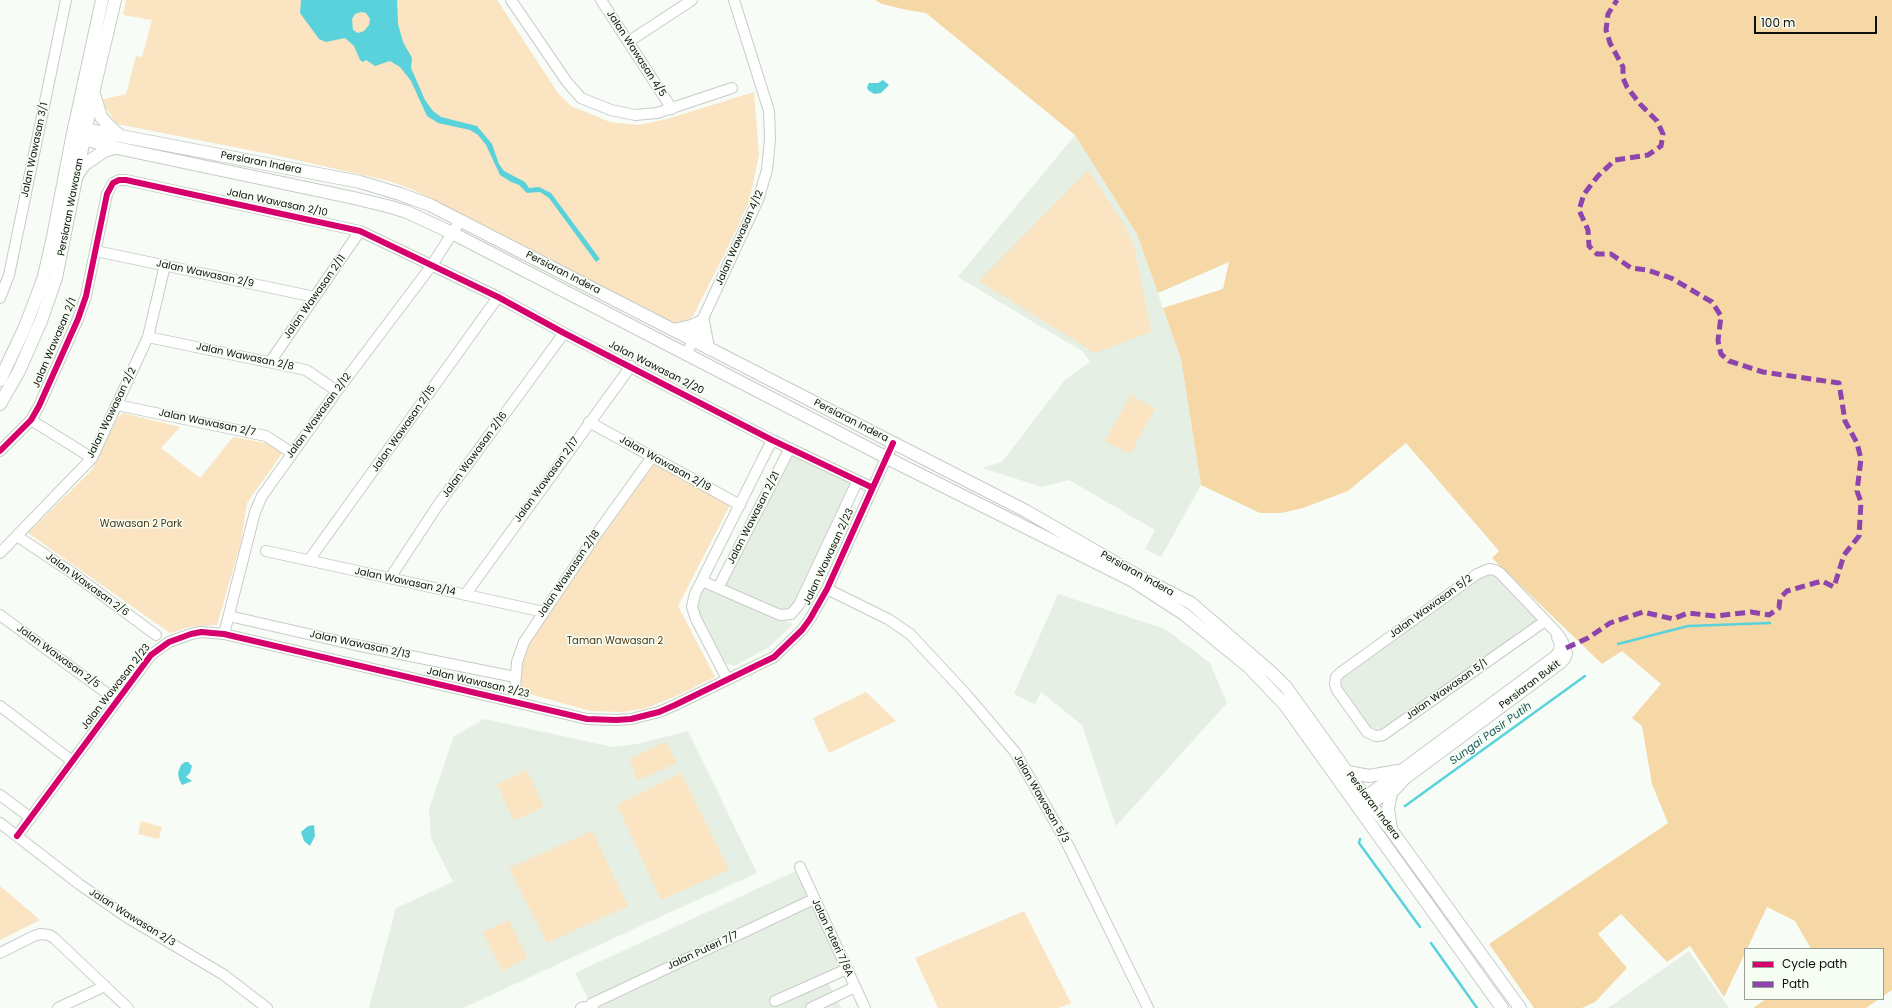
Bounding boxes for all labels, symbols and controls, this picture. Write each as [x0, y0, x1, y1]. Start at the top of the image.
scale bar [1756, 8, 1879, 34]
street label: Jalan Wawasan 4/5 [604, 9, 668, 99]
text: 100 m [1761, 14, 1795, 31]
street label: Jalan Wawasan 3/1 [19, 101, 51, 199]
street label: Persiaran Indera [220, 149, 302, 177]
street label: Persiaran Wawasan [56, 157, 86, 257]
street label: Jalan Wawasan 2/10 [225, 186, 329, 220]
street label: Jalan Wawasan 4/12 [714, 189, 766, 287]
street label: Persiaran Indera [524, 249, 602, 297]
street label: Jalan Wawasan 2/11 [281, 253, 349, 341]
street label: Jalan Wawasan 2/9 [155, 258, 255, 290]
street label: Jalan Wawasan 2/1 [31, 296, 79, 390]
street label: Jalan Wawasan 2/20 [606, 339, 706, 397]
street label: Jalan Wawasan 2/8 [195, 341, 295, 373]
street label: Jalan Wawasan 2/2 [85, 366, 139, 460]
street label: Jalan Wawasan 2/12 [284, 371, 354, 461]
street label: Jalan Wawasan 2/15 [370, 383, 438, 475]
street label: Persiaran Indera [812, 397, 890, 445]
street label: Jalan Wawasan 2/7 [157, 407, 257, 439]
street label: Jalan Wawasan 2/16 [440, 410, 510, 500]
street label: Jalan Wawasan 2/19 [617, 434, 713, 494]
street label: Jalan Wawasan 2/17 [512, 435, 582, 525]
street label: Jalan Wawasan 2/21 [725, 470, 783, 566]
street label: Jalan Wawasan 2/23 [801, 507, 857, 607]
park label: Wawasan 2 Park [100, 518, 182, 530]
street label: Jalan Wawasan 2/18 [535, 528, 603, 620]
street label: Persiaran Indera [1098, 549, 1176, 599]
street label: Jalan Wawasan 2/6 [43, 551, 131, 619]
street label: Jalan Wawasan 2/14 [353, 565, 457, 599]
street label: Jalan Wawasan 5/2 [1387, 573, 1475, 641]
street label: Jalan Wawasan 2/5 [14, 623, 102, 691]
street label: Jalan Wawasan 2/13 [309, 628, 411, 662]
park label: Taman Wawasan 2 [567, 635, 663, 647]
street label: Jalan Wawasan 2/23 [79, 642, 153, 732]
street label: Jalan Wawasan 5/1 [1404, 657, 1490, 723]
street label: Persiaran Bukit [1497, 658, 1563, 712]
street label: Jalan Wawasan 2/23 [425, 665, 531, 701]
water label: Sungai Pasir Putih [1447, 700, 1535, 768]
street label: Jalan Wawasan 5/3 [1011, 753, 1071, 845]
street label: Persiaran Indera [1344, 770, 1402, 842]
street label: Jalan Wawasan 2/3 [87, 887, 177, 949]
street label: Jalan Puteri 7/8A [809, 897, 855, 979]
street label: Jalan Puteri 7/7 [666, 929, 740, 973]
legend [1744, 948, 1884, 1000]
text: Cycle path [1782, 955, 1847, 972]
text: Path [1782, 975, 1809, 992]

